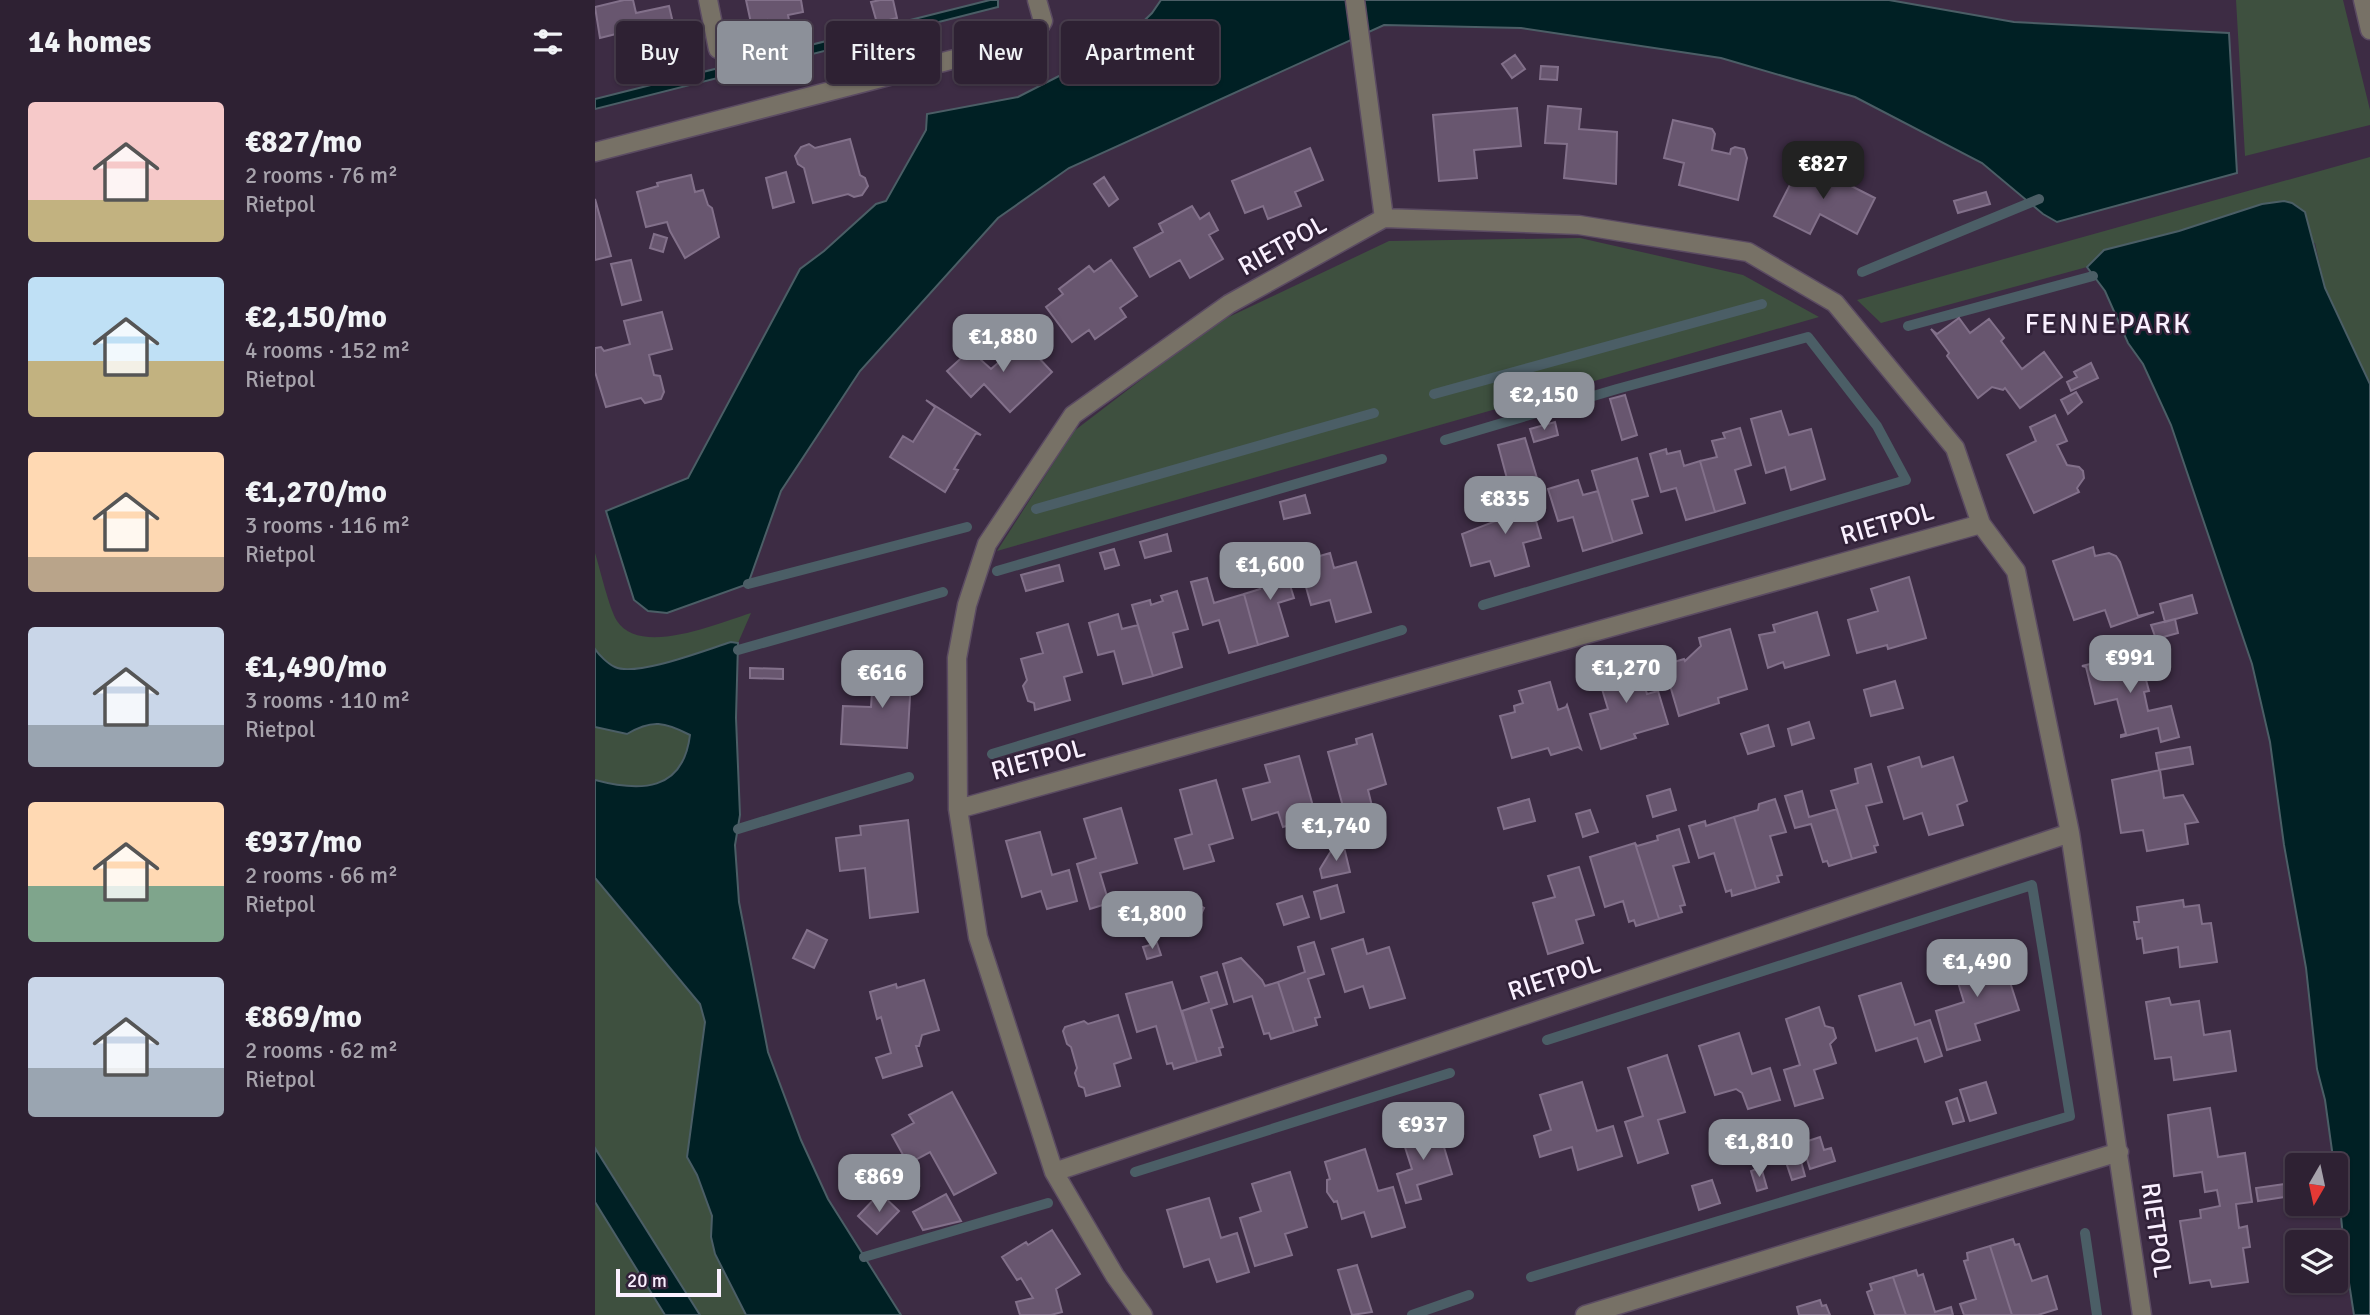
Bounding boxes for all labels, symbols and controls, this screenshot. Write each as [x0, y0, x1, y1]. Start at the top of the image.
chip: Buy [616, 21, 703, 84]
chip: Rent [717, 21, 812, 84]
chip: Filters [826, 21, 940, 84]
chip: New [954, 21, 1047, 84]
chip: Apartment [1061, 21, 1219, 84]
icon: filters [529, 23, 567, 61]
text: 14 homes [28, 24, 151, 61]
text: €827/mo [245, 124, 362, 161]
icon: home [84, 130, 168, 214]
pin: €827 [1782, 142, 1864, 201]
text: €827 [1798, 149, 1848, 178]
text: 2 rooms · 76 m² [245, 161, 398, 190]
text: Rietpol [245, 190, 316, 219]
street label: RIETPOL [1233, 209, 1332, 283]
text: €2,150/mo [245, 299, 387, 336]
icon: home [84, 305, 168, 389]
district label: FENNEPARK [2024, 307, 2192, 341]
pin: €1,880 [946, 314, 1060, 374]
text: €1,880 [969, 322, 1037, 351]
text: 4 rooms · 152 m² [245, 336, 410, 365]
text: Rietpol [245, 365, 316, 394]
pin: €2,150 [1487, 372, 1601, 432]
text: €2,150 [1510, 380, 1578, 409]
text: €1,270/mo [245, 474, 387, 511]
pin: €835 [1464, 476, 1546, 536]
icon: home [84, 480, 168, 564]
text: €835 [1480, 484, 1530, 513]
street label: RIETPOL [1837, 495, 1938, 553]
text: 3 rooms · 116 m² [245, 511, 410, 540]
text: Rietpol [245, 540, 316, 569]
pin: €1,600 [1213, 542, 1327, 602]
text: €1,600 [1236, 550, 1304, 579]
pin: €991 [2089, 636, 2171, 695]
text: €991 [2105, 643, 2155, 672]
pin: €1,270 [1569, 646, 1683, 705]
text: €1,490/mo [245, 649, 387, 686]
pin: €616 [841, 650, 923, 710]
text: €1,270 [1592, 653, 1660, 682]
icon: home [84, 655, 168, 739]
text: €616 [857, 658, 907, 687]
text: 3 rooms · 110 m² [245, 686, 410, 715]
text: Rietpol [245, 715, 316, 744]
street label: RIETPOL [988, 732, 1089, 788]
pin: €1,740 [1279, 804, 1393, 863]
text: €1,740 [1302, 811, 1370, 840]
text: €937/mo [245, 824, 362, 861]
icon: home [84, 830, 168, 914]
text: 2 rooms · 66 m² [245, 861, 398, 890]
text: Rietpol [245, 890, 316, 919]
pin: €1,800 [1095, 892, 1209, 951]
text: €1,800 [1118, 899, 1186, 928]
pin: €1,490 [1920, 940, 2034, 999]
text: €1,490 [1943, 947, 2011, 976]
street label: RIETPOL [1504, 948, 1605, 1008]
text: €869/mo [245, 999, 362, 1036]
icon: home [84, 1005, 168, 1089]
text: 2 rooms · 62 m² [245, 1036, 398, 1065]
text: Rietpol [245, 1065, 316, 1094]
pin: €937 [1382, 1102, 1464, 1162]
text: €937 [1398, 1110, 1448, 1139]
pin: €1,810 [1702, 1120, 1816, 1179]
text: €1,810 [1725, 1127, 1793, 1156]
north arrow [2285, 1153, 2349, 1216]
map controls [2285, 1153, 2348, 1293]
pin: €869 [838, 1154, 920, 1214]
text: €869 [854, 1162, 904, 1191]
street label: RIETPOL [2133, 1180, 2179, 1280]
button: layers [2285, 1230, 2348, 1293]
scale bar [616, 1266, 721, 1298]
text: 20 m [627, 1269, 667, 1293]

